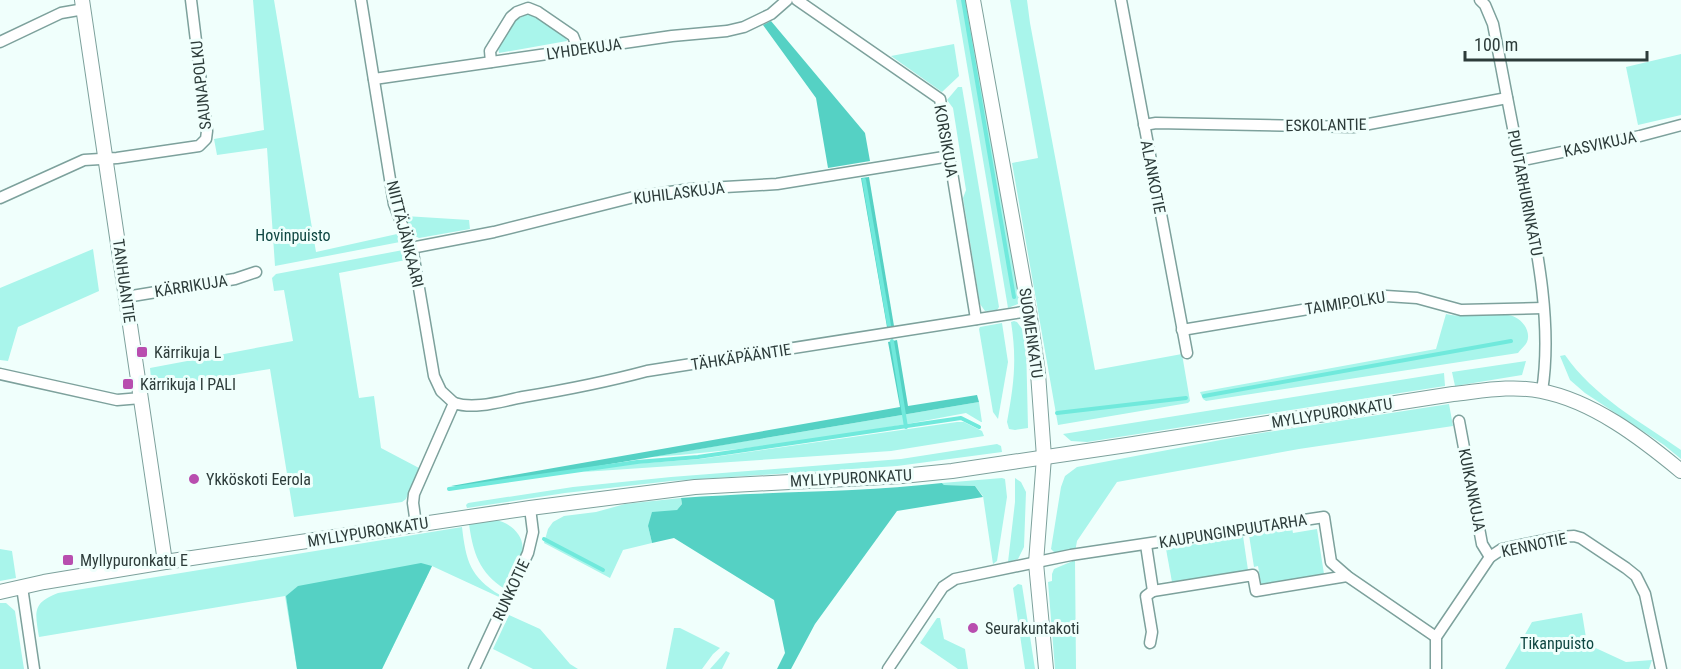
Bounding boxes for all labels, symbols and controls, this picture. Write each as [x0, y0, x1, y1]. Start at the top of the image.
scale bar [1465, 24, 1646, 62]
street label: LYHDEKUJA [545, 34, 623, 64]
text: 100 m [1474, 34, 1518, 55]
street label: SAUNAPOLKU [187, 40, 215, 130]
street label: KORSIKUJA [930, 103, 962, 179]
street label: ESKOLANTIE [1285, 115, 1367, 135]
street label: KASVIKUJA [1562, 127, 1638, 161]
street label: PUUTARHURINKATU [1503, 128, 1547, 258]
street label: ALANKOTIE [1137, 139, 1169, 215]
street label: KUHILASKUJA [632, 178, 726, 208]
street label: NIITTÄJÄNKAARI [383, 179, 427, 289]
park label: Hovinpuisto [255, 226, 331, 245]
street label: TANHUANTIE [109, 238, 139, 324]
street label: KÄRRIKUJA [153, 271, 229, 301]
street label: SUOMENKATU [1015, 287, 1047, 379]
street label: TAIMIPOLKU [1304, 287, 1386, 319]
street label: TÄHKÄPÄÄNTIE [690, 340, 792, 374]
place label: Kärrikuja L [154, 343, 222, 362]
marker: Kärrikuja L [135, 345, 149, 359]
place label: Kärrikuja I PALI [140, 375, 236, 394]
marker: Kärrikuja I PALI [121, 377, 135, 391]
street label: MYLLYPURONKATU [1270, 394, 1394, 432]
street label: KUIKANKUJA [1455, 447, 1489, 533]
street label: MYLLYPURONKATU [790, 465, 912, 491]
place label: Ykköskoti Eerola [206, 470, 311, 489]
marker: Ykköskoti Eerola [187, 472, 201, 486]
street label: KAUPUNGINPUUTARHA [1158, 510, 1308, 552]
street label: MYLLYPURONKATU [306, 513, 430, 551]
street label: KENNOTIE [1500, 529, 1568, 561]
place label: Myllypuronkatu E [80, 551, 188, 570]
marker: Myllypuronkatu E [61, 553, 75, 567]
street label: RUNKOTIE [489, 556, 533, 624]
place label: Seurakuntakoti [985, 619, 1080, 638]
marker: Seurakuntakoti [966, 621, 980, 635]
park label: Tikanpuisto [1520, 634, 1594, 653]

